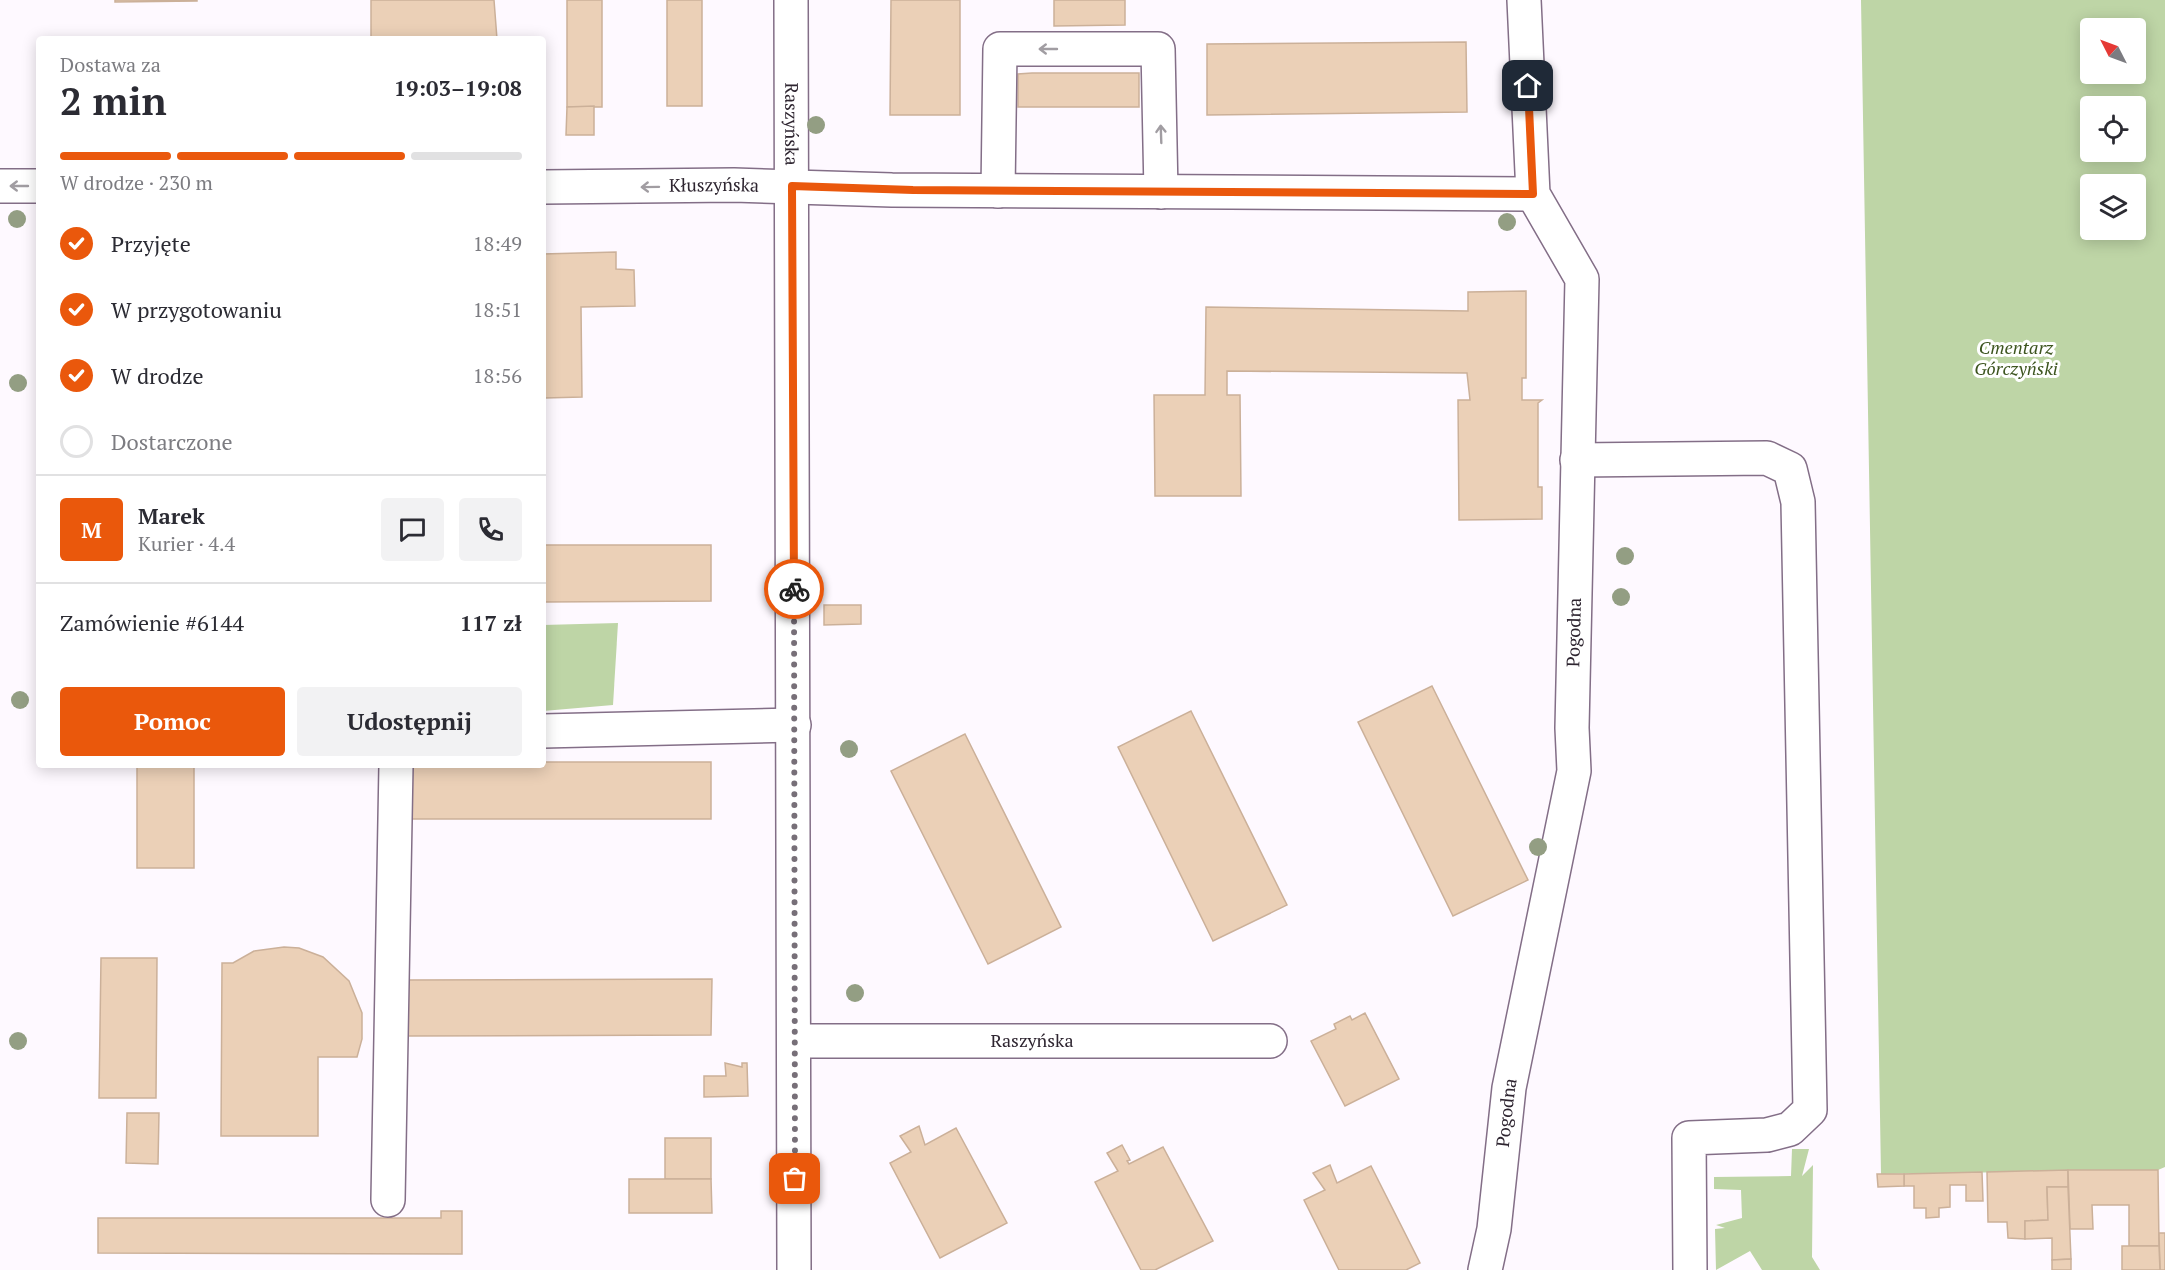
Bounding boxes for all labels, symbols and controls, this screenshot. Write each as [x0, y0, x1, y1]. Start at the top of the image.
north arrow [2080, 18, 2146, 84]
map controls [2080, 18, 2146, 240]
one-way arrow [1038, 43, 1058, 55]
text: Dostawa za [60, 51, 161, 78]
pin [1502, 60, 1553, 111]
icon: home [1511, 69, 1544, 102]
text: 19:03–19:08 [394, 73, 522, 102]
text: 2 min [60, 74, 167, 126]
street label: Raszyńska [780, 83, 804, 165]
button: locate [2080, 96, 2146, 162]
one-way arrow [1155, 124, 1166, 144]
text: W drodze · 230 m [60, 169, 213, 196]
street label: Kłuszyńska [669, 172, 759, 197]
button: layers [2080, 174, 2146, 240]
one-way arrow [10, 180, 30, 192]
one-way arrow [640, 181, 660, 193]
icon: check [60, 227, 93, 260]
text: Przyjęte [111, 229, 191, 258]
text: 18:49 [473, 230, 522, 257]
icon: check [60, 293, 93, 326]
text: W przygotowaniu [111, 295, 282, 324]
text: 18:51 [473, 296, 522, 323]
park label: Cmentarz Górczyński [1974, 335, 2058, 380]
icon: check [60, 359, 93, 392]
text: W drodze [111, 361, 203, 390]
text: 18:56 [473, 362, 522, 389]
text: Dostarczone [111, 427, 233, 456]
button: chat [381, 498, 444, 561]
button: phone [459, 498, 522, 561]
text: Marek [138, 501, 205, 530]
text: M [81, 515, 102, 544]
text: Kurier · 4.4 [138, 530, 235, 557]
courier [764, 559, 824, 619]
icon: bike [778, 573, 811, 606]
street label: Pogodna [1560, 597, 1586, 667]
text: Zamówienie #6144 [60, 608, 244, 637]
text: 117 zł [460, 608, 522, 637]
button: Pomoc [60, 687, 285, 756]
button: Udostępnij [297, 687, 522, 756]
street label: Raszyńska [991, 1028, 1073, 1052]
street label: Pogodna [1490, 1076, 1522, 1148]
pin [769, 1153, 820, 1204]
icon: bag [778, 1162, 811, 1195]

